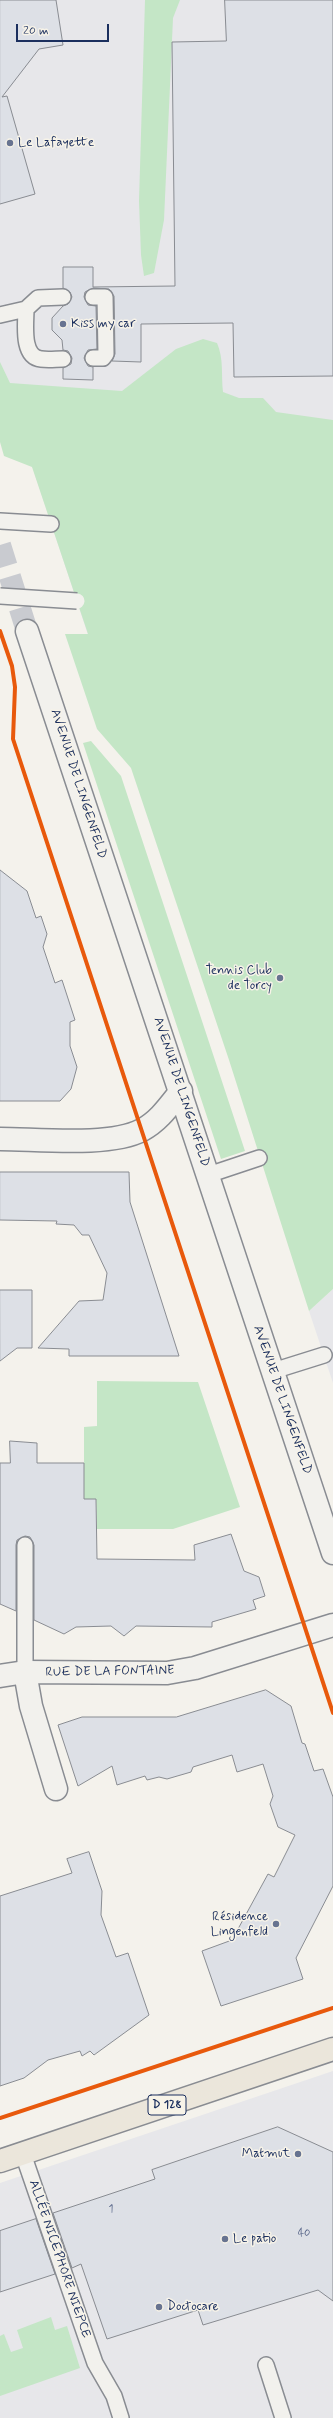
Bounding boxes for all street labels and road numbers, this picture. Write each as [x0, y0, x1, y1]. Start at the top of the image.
street label: AVENUE DE LINGENFELD [46, 707, 110, 861]
street label: AVENUE DE LINGENFELD [149, 1015, 213, 1169]
street label: AVENUE DE LINGENFELD [249, 1324, 315, 1476]
street label: RUE DE LA FONTAINE [45, 1663, 175, 1681]
road number: D 128 [148, 2095, 186, 2115]
street label: ALLÉE NICEPHORE NIEPCE [25, 2178, 93, 2340]

